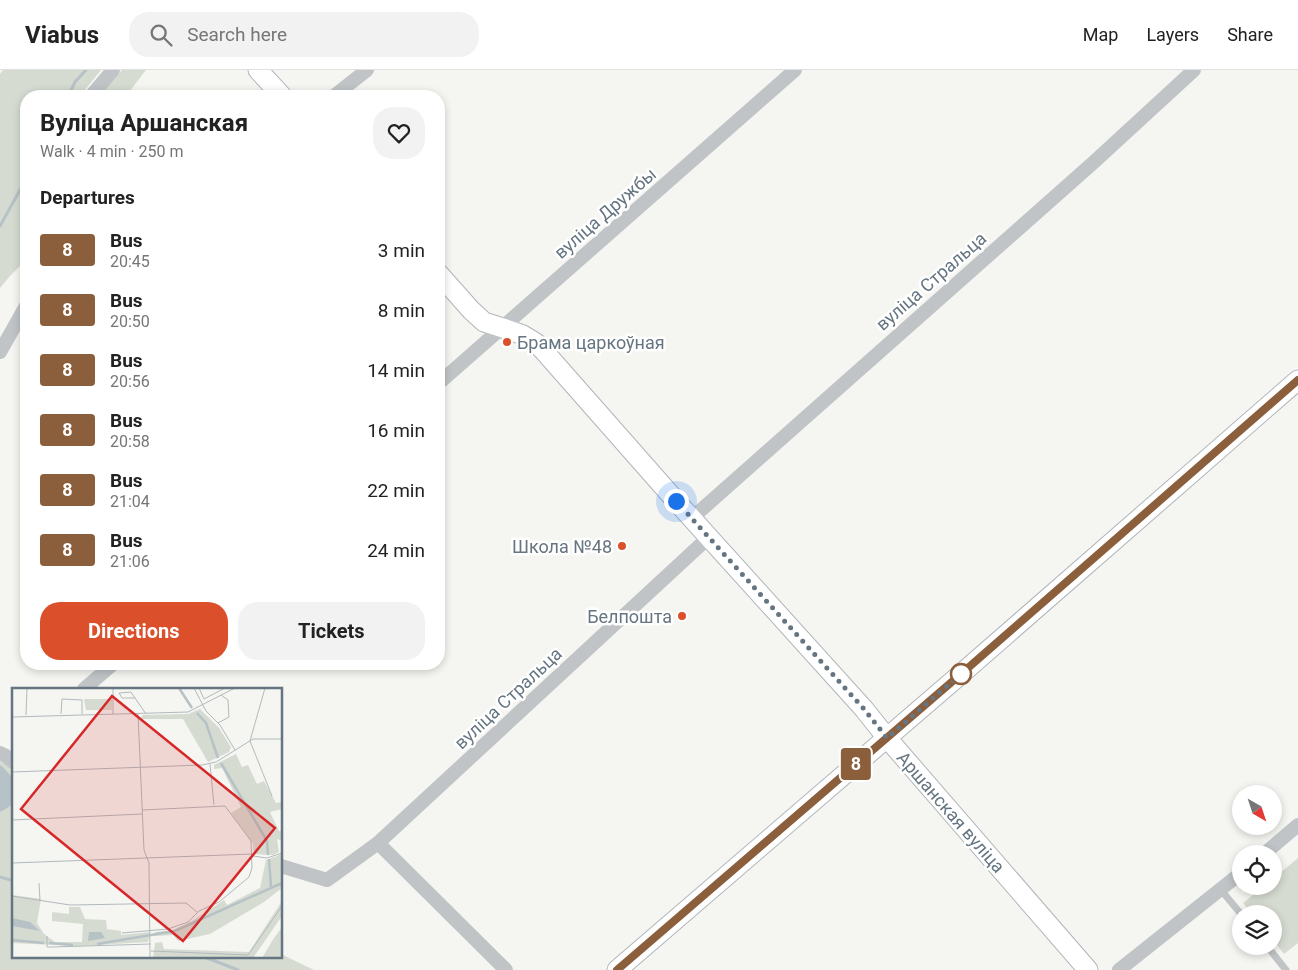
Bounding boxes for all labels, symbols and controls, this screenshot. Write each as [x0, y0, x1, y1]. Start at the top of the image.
search box [129, 12, 479, 57]
text: Viabus [25, 21, 99, 49]
icon: search [147, 21, 175, 49]
text: Search here [187, 23, 287, 46]
text: Map [1083, 24, 1118, 45]
text: Layers [1146, 24, 1199, 45]
text: Share [1227, 24, 1273, 45]
button: heart [373, 107, 425, 159]
text: Вуліца Аршанская [40, 109, 248, 137]
text: Walk · 4 min · 250 m [40, 142, 184, 161]
street label: вуліца Дружбы [550, 163, 660, 263]
text: Departures [40, 186, 135, 209]
street label: вуліца Стральца [872, 227, 990, 335]
text: Bus [110, 229, 143, 252]
text: 8 [62, 239, 73, 260]
text: 3 min [378, 239, 425, 262]
text: 20:45 [110, 252, 150, 271]
text: Bus [110, 289, 143, 312]
text: 8 [62, 299, 73, 320]
text: 8 min [378, 299, 425, 322]
text: 20:50 [110, 312, 150, 331]
place label: Брама царкоўная [517, 332, 665, 353]
marker: Брама царкоўная [501, 336, 513, 348]
text: Bus [110, 349, 143, 372]
text: 8 [62, 359, 73, 380]
text: 14 min [367, 359, 425, 382]
text: 20:56 [110, 372, 150, 391]
text: Bus [110, 409, 143, 432]
text: 8 [62, 419, 73, 440]
text: 16 min [367, 419, 425, 442]
text: 20:58 [110, 432, 150, 451]
text: Bus [110, 469, 143, 492]
text: 8 [62, 479, 73, 500]
text: 22 min [367, 479, 425, 502]
your location [664, 489, 689, 514]
text: 21:04 [110, 492, 150, 511]
text: Bus [110, 529, 143, 552]
place label: Школа №48 [512, 536, 612, 557]
text: 8 [62, 539, 73, 560]
text: 24 min [367, 539, 425, 562]
marker: Школа №48 [616, 540, 628, 552]
text: 21:06 [110, 552, 150, 571]
button: Directions [40, 602, 228, 660]
button: Tickets [238, 602, 425, 660]
place label: Белпошта [587, 606, 672, 627]
marker: Белпошта [676, 610, 688, 622]
street label: вуліца Стральца [450, 643, 566, 753]
unlabelled marker [950, 663, 972, 685]
inset map [12, 688, 282, 958]
street label: Аршанская вуліца [893, 747, 1009, 877]
line badge: 8 [840, 748, 872, 780]
text: 8 [851, 753, 861, 774]
north arrow [1232, 785, 1282, 835]
map controls [1232, 785, 1282, 955]
button: locate [1232, 845, 1282, 895]
button: layers [1232, 905, 1282, 955]

